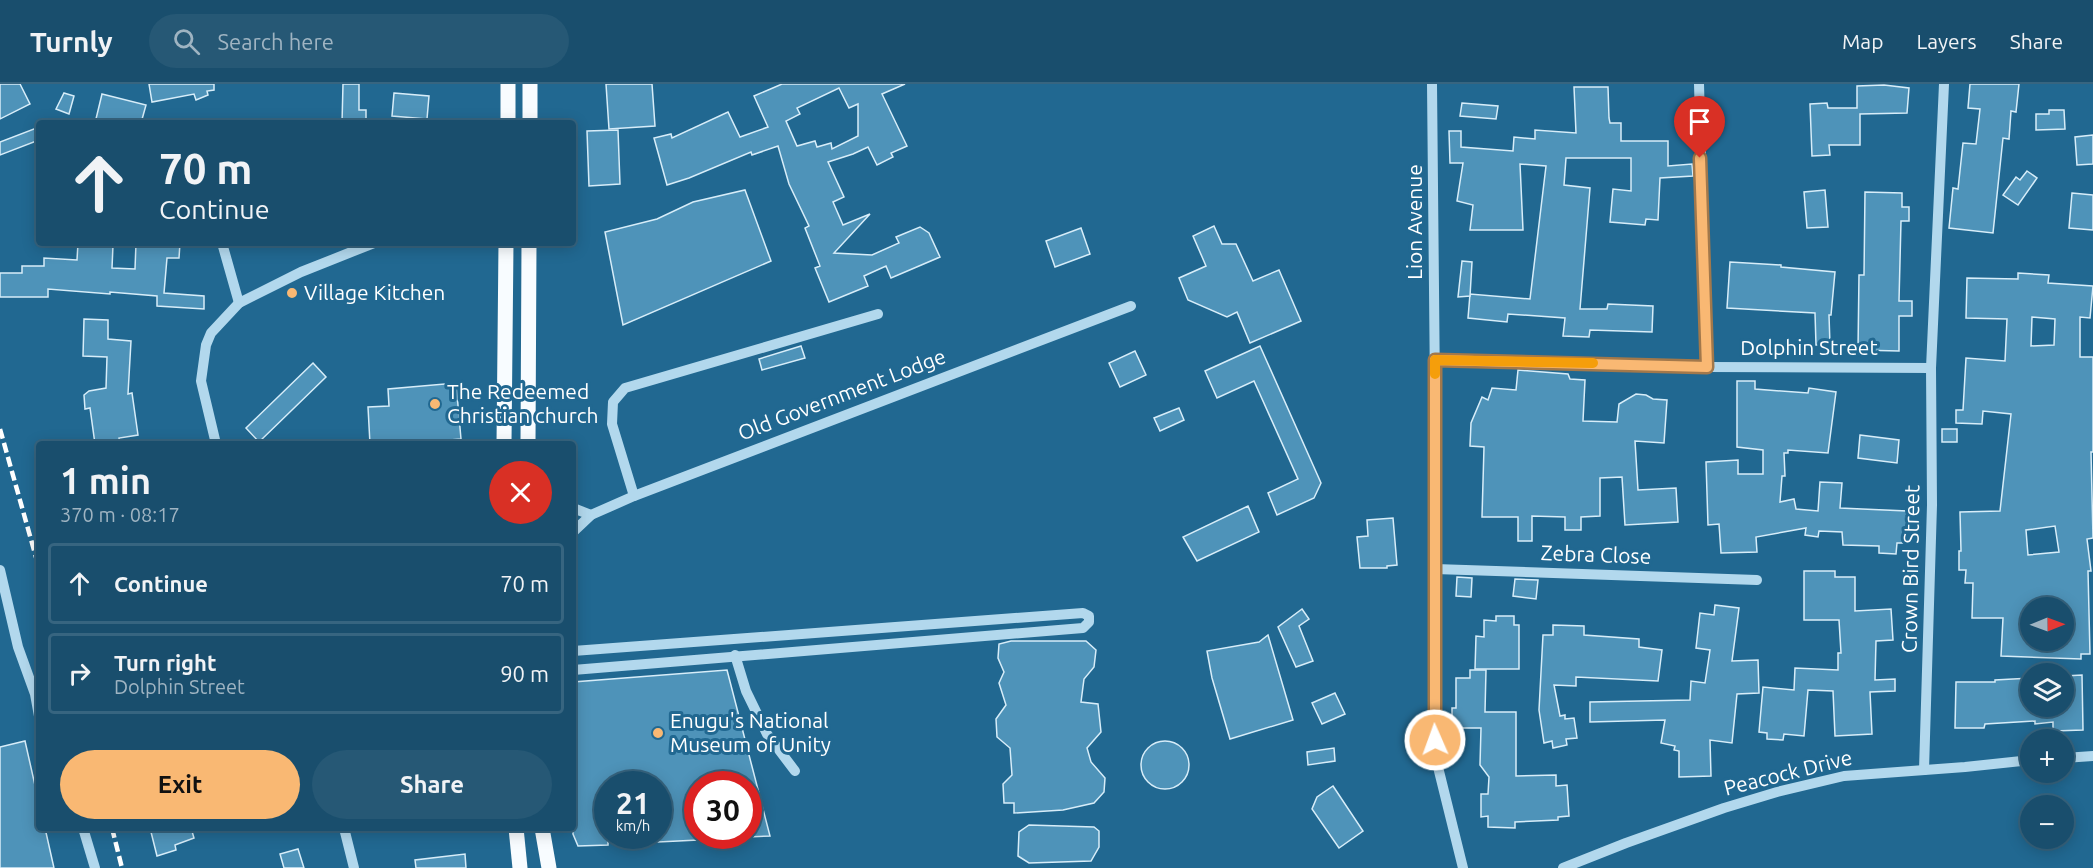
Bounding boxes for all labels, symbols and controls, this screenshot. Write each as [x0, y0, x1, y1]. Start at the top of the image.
search box [149, 14, 569, 68]
icon: search [170, 25, 203, 58]
text: Turnly [30, 26, 113, 57]
text: Search here [218, 29, 334, 54]
text: Map [1842, 29, 1883, 53]
text: Layers [1916, 29, 1977, 53]
text: Share [2010, 29, 2063, 53]
pin [1674, 96, 1725, 158]
icon: arrive [1683, 105, 1716, 138]
icon: ahead [60, 144, 138, 222]
text: 70 m [159, 145, 253, 192]
street label: Lion Avenue [1402, 164, 1426, 280]
text: Continue [159, 194, 270, 224]
place label: Village Kitchen [304, 280, 445, 304]
marker: Village Kitchen [285, 286, 299, 300]
street label: Dolphin Street [1740, 335, 1878, 359]
street label: Old Government Lodge [734, 343, 949, 445]
place label: The Redeemed Christian church [447, 379, 598, 427]
marker: The Redeemed Christian church [428, 397, 442, 411]
text: 1 min [60, 460, 151, 501]
button: close [489, 461, 552, 524]
street label: Crown Bird Street [1897, 485, 1923, 653]
text: 370 m · 08:17 [60, 503, 180, 526]
street label: Zebra Close [1540, 540, 1652, 568]
icon: ahead [63, 567, 96, 600]
text: Continue [114, 571, 208, 596]
text: 70 m [500, 571, 549, 596]
north arrow [2020, 597, 2074, 651]
map controls [2020, 597, 2074, 849]
text: Turn right [114, 650, 216, 675]
icon: right [63, 657, 96, 690]
text: 90 m [500, 661, 549, 686]
button: layers [2020, 663, 2074, 717]
text: Dolphin Street [114, 675, 245, 698]
place label: Enugu's National Museum of Unity [670, 708, 831, 756]
position arrow [1403, 708, 1467, 772]
marker: Enugu's National Museum of Unity [651, 726, 665, 740]
button: + [2020, 729, 2074, 783]
street label: Peacock Drive [1721, 744, 1854, 800]
button: Exit [60, 750, 300, 819]
button: Share [312, 750, 552, 819]
speed limit sign: 30 [684, 771, 762, 849]
text: 21 [616, 786, 650, 820]
button: − [2020, 795, 2074, 849]
text: km/h [616, 817, 650, 834]

